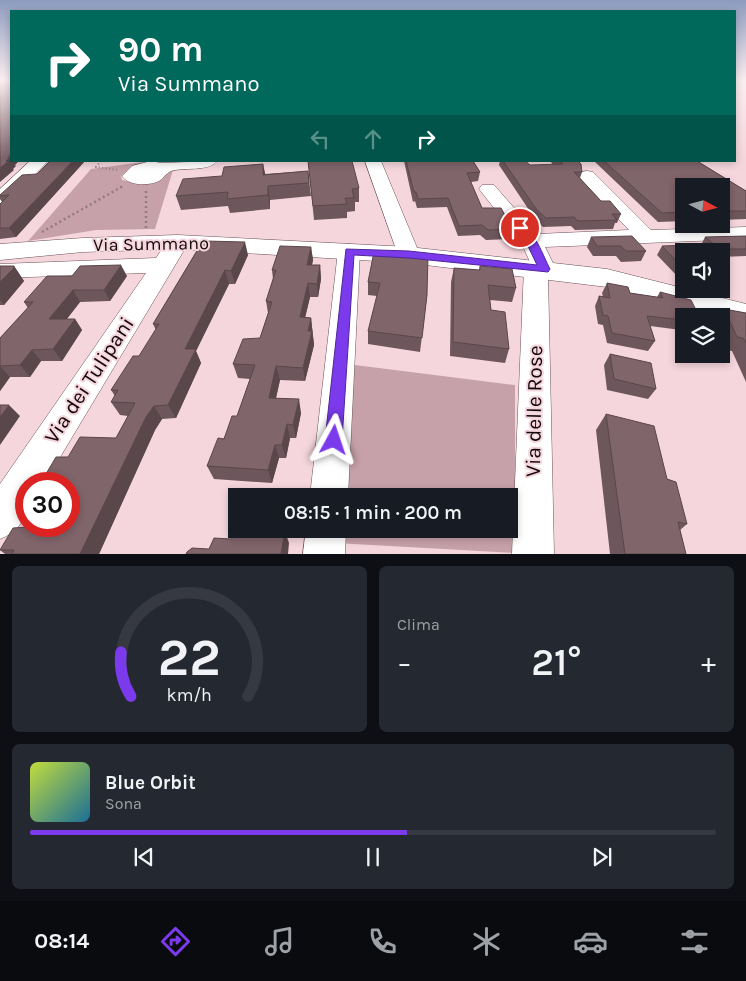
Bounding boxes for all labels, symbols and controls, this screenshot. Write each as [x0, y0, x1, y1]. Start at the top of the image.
text: 90 m [118, 29, 204, 70]
icon: right [35, 30, 100, 95]
text: Via Summano [118, 71, 259, 97]
icon: left [306, 125, 334, 153]
icon: ahead [359, 125, 387, 153]
icon: right [412, 125, 440, 153]
north arrow [675, 178, 730, 232]
map controls [675, 178, 730, 363]
pin [499, 207, 541, 249]
icon: arrive [506, 214, 534, 242]
street label: Via Summano [93, 232, 209, 256]
button: sound [675, 243, 730, 298]
button: layers [675, 308, 730, 363]
street label: Via dei Tulipani [39, 312, 139, 448]
street label: Via delle Rose [521, 345, 547, 477]
position arrow [307, 413, 359, 465]
speed limit sign: 30 [15, 472, 80, 537]
text: 08:15 · 1 min · 200 m [284, 502, 462, 524]
text: Clima [397, 615, 440, 634]
text: 22 [158, 627, 221, 688]
text: 21° [531, 640, 582, 685]
text: − [397, 646, 412, 679]
text: + [701, 646, 716, 679]
text: km/h [167, 685, 212, 706]
text: Blue Orbit [105, 772, 196, 794]
text: Sona [105, 794, 142, 813]
icon: previous [130, 843, 158, 871]
icon: pause [359, 843, 387, 871]
icon: next [588, 843, 616, 871]
icon: directions [158, 924, 193, 959]
icon: music [262, 924, 297, 959]
icon: phone [365, 924, 400, 959]
icon: climate [469, 924, 504, 959]
icon: car [573, 924, 608, 959]
icon: filters [677, 924, 712, 959]
text: 08:14 [34, 928, 89, 954]

